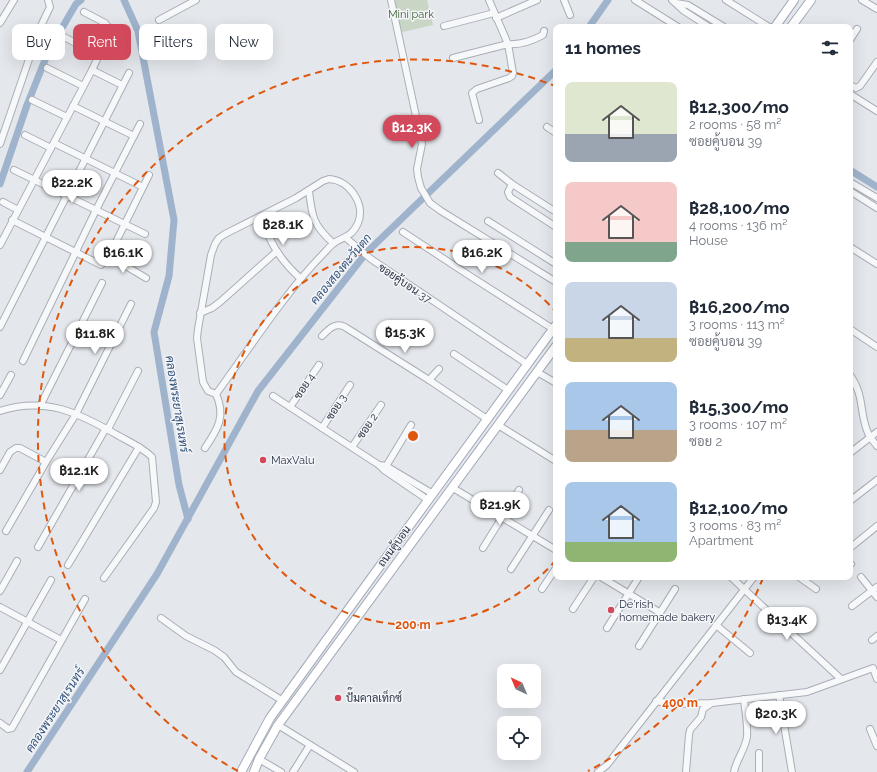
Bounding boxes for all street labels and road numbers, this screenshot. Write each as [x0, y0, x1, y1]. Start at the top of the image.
street label: ซอยคู้บอน 37 [375, 260, 434, 307]
street label: ซอย 4 [291, 371, 318, 402]
street label: ซอย 3 [323, 392, 350, 423]
street label: ซอย 2 [354, 411, 381, 442]
street label: ถนนคู้บอน [374, 523, 414, 570]

